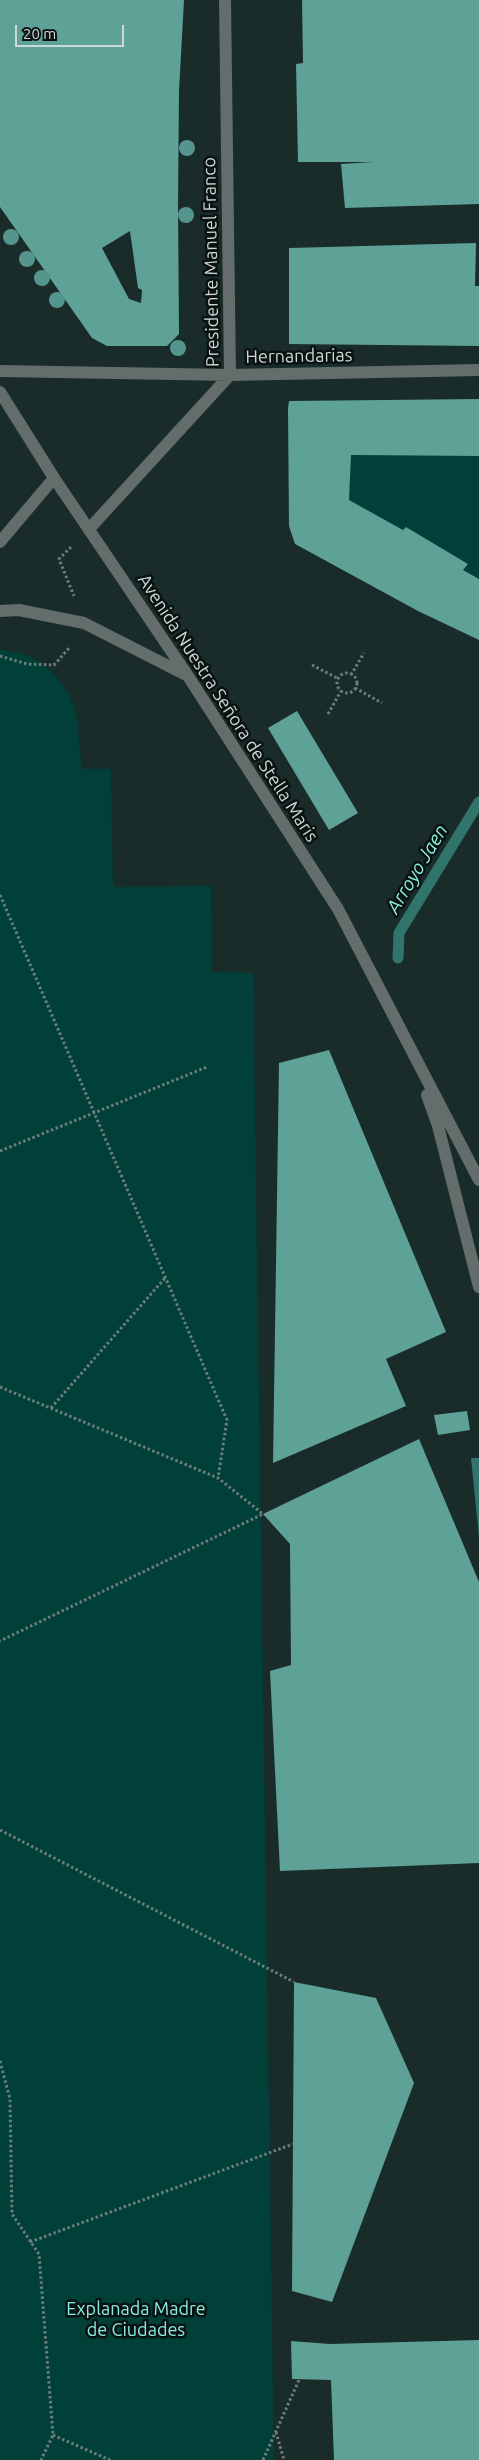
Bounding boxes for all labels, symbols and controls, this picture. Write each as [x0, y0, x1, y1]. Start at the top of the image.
scale bar [18, 15, 126, 47]
text: 20 m [23, 25, 56, 42]
street label: Presidente Manuel Franco [198, 157, 224, 367]
street label: Hernandarias [245, 344, 353, 368]
street label: Avenida Nuestra Señora de Stella Maris [133, 570, 323, 846]
water label: Arroyo Jaen [382, 820, 452, 918]
park label: Explanada Madre de Ciudades [66, 2298, 206, 2340]

